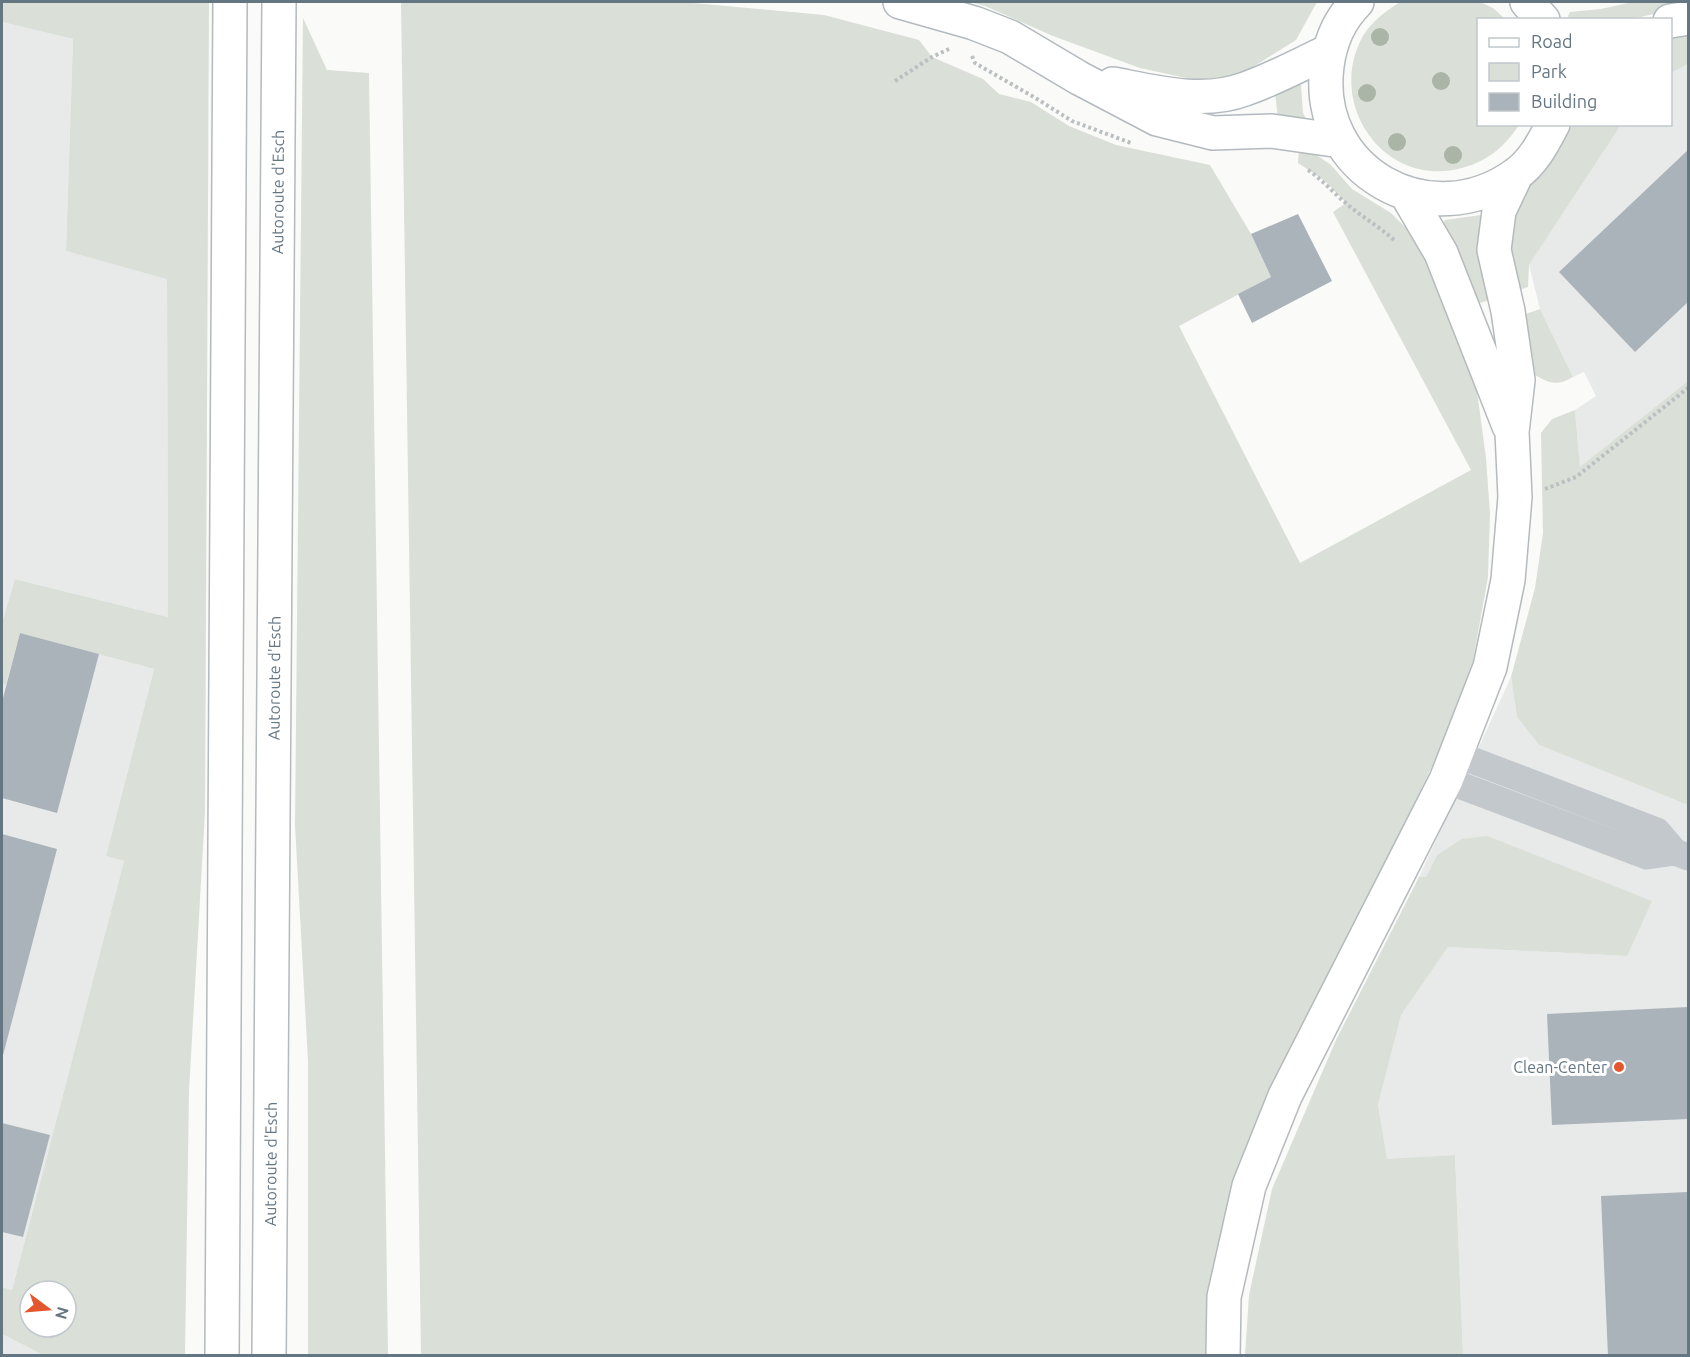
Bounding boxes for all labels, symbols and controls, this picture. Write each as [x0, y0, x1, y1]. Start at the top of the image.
legend [1477, 18, 1672, 126]
text: Road [1531, 31, 1573, 51]
text: Park [1531, 61, 1567, 81]
text: Building [1531, 91, 1597, 111]
street label: Autoroute d'Esch [268, 130, 287, 254]
street label: Autoroute d'Esch [265, 616, 283, 740]
place label: Clean-Center [1513, 1058, 1607, 1076]
marker: Clean-Center [1612, 1060, 1626, 1074]
street label: Autoroute d'Esch [261, 1102, 280, 1226]
north arrow [18, 1279, 78, 1339]
text: N [52, 1305, 73, 1321]

